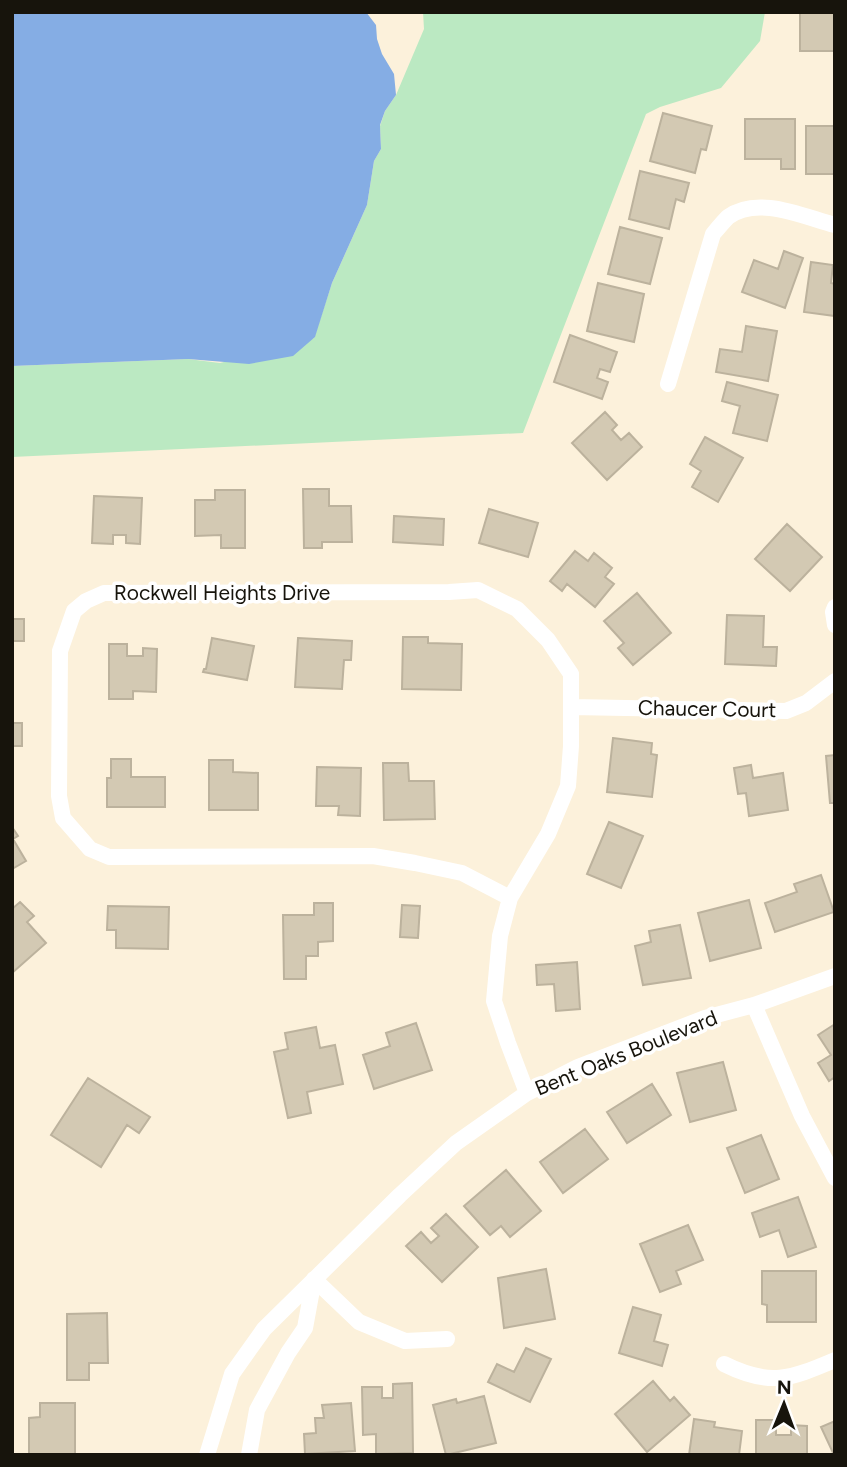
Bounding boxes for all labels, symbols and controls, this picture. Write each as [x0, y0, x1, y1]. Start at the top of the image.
street label: Rockwell Heights Drive [114, 580, 330, 605]
street label: Chaucer Court [638, 695, 777, 722]
street label: Bent Oaks Boulevard [531, 1004, 721, 1101]
north arrow [749, 1369, 819, 1439]
text: N [777, 1376, 792, 1399]

